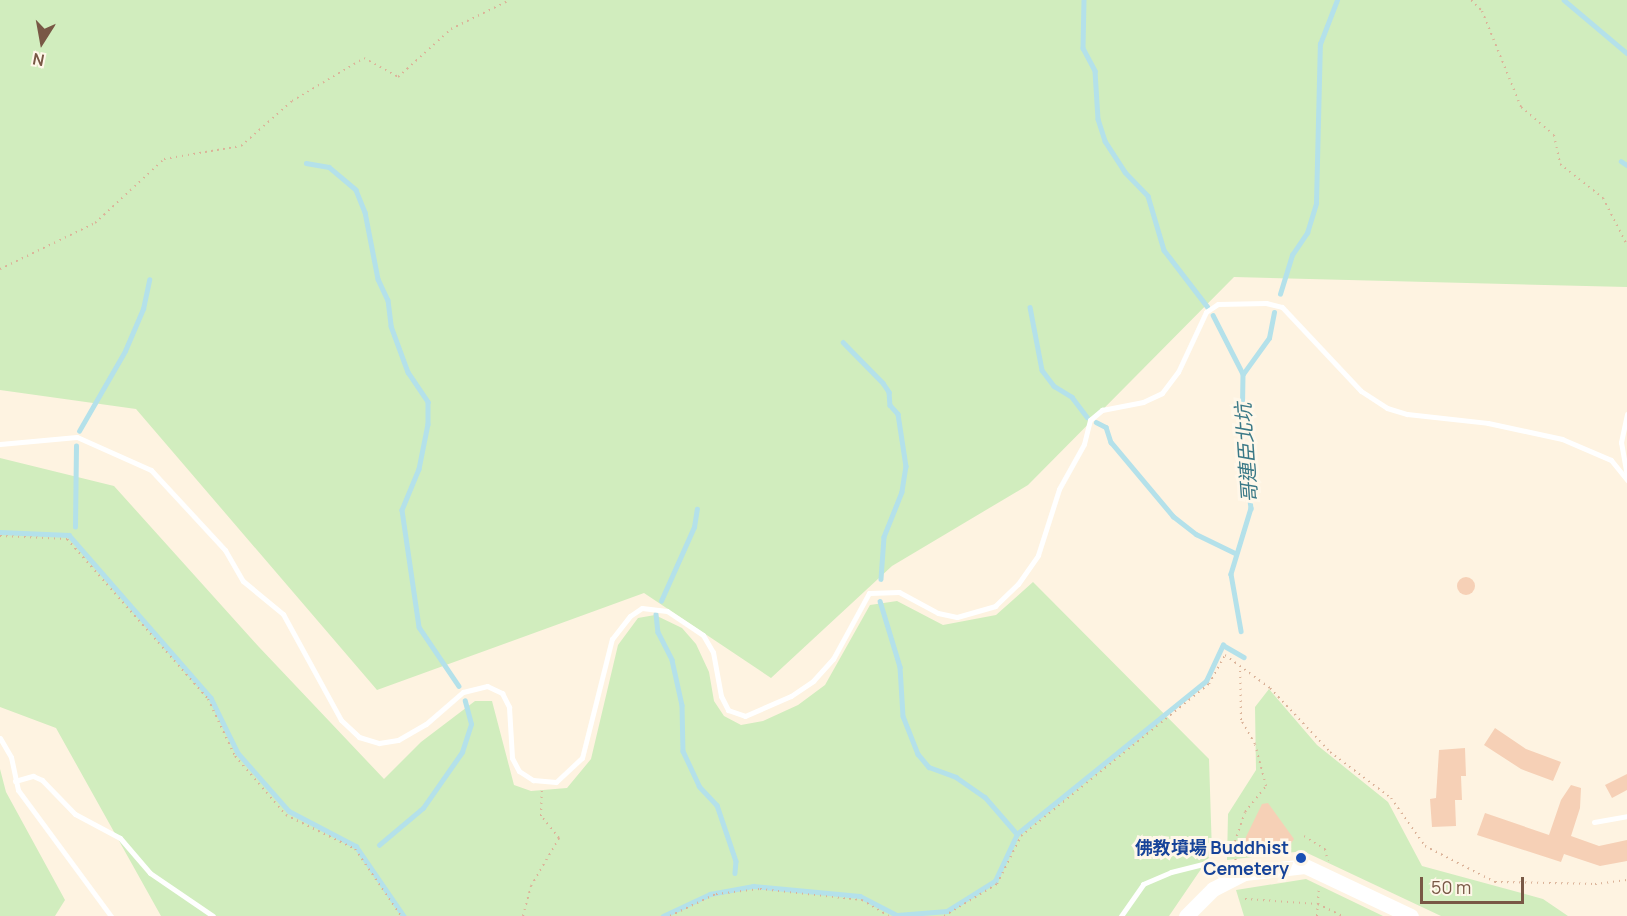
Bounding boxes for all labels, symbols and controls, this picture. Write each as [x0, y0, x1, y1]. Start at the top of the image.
north arrow [12, 12, 72, 72]
text: N [31, 48, 46, 72]
water label: 哥連臣北坑 [1231, 402, 1261, 504]
place label: 佛教墳場 Buddhist Cemetery [1135, 837, 1289, 880]
marker: 佛教墳場 Buddhist Cemetery [1294, 851, 1308, 865]
scale bar [1423, 865, 1526, 903]
text: 50 m [1431, 875, 1471, 899]

